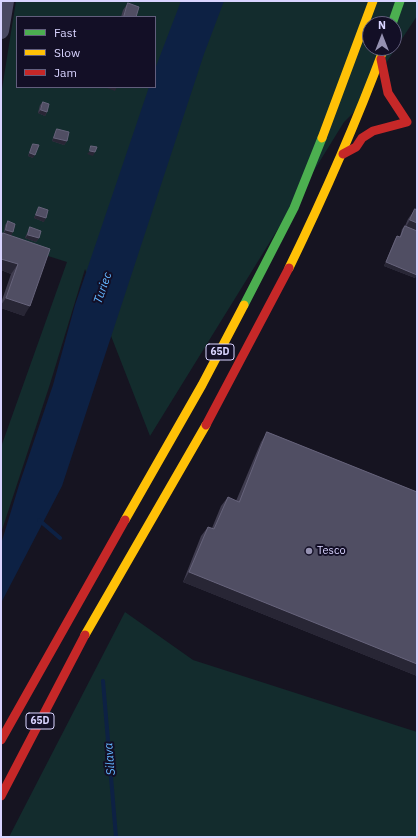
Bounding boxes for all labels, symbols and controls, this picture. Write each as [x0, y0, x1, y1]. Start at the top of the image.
legend [16, 16, 156, 88]
north arrow [362, 16, 402, 56]
text: N [378, 18, 386, 32]
text: Fast [54, 25, 77, 40]
text: Slow [54, 45, 80, 60]
text: Jam [54, 65, 77, 80]
water label: Turiec [91, 270, 115, 306]
road number: 65D [206, 344, 234, 360]
place label: Tesco [317, 544, 346, 558]
marker: Tesco [304, 546, 314, 556]
road number: 65D [26, 713, 54, 729]
water label: Silava [101, 742, 119, 776]

